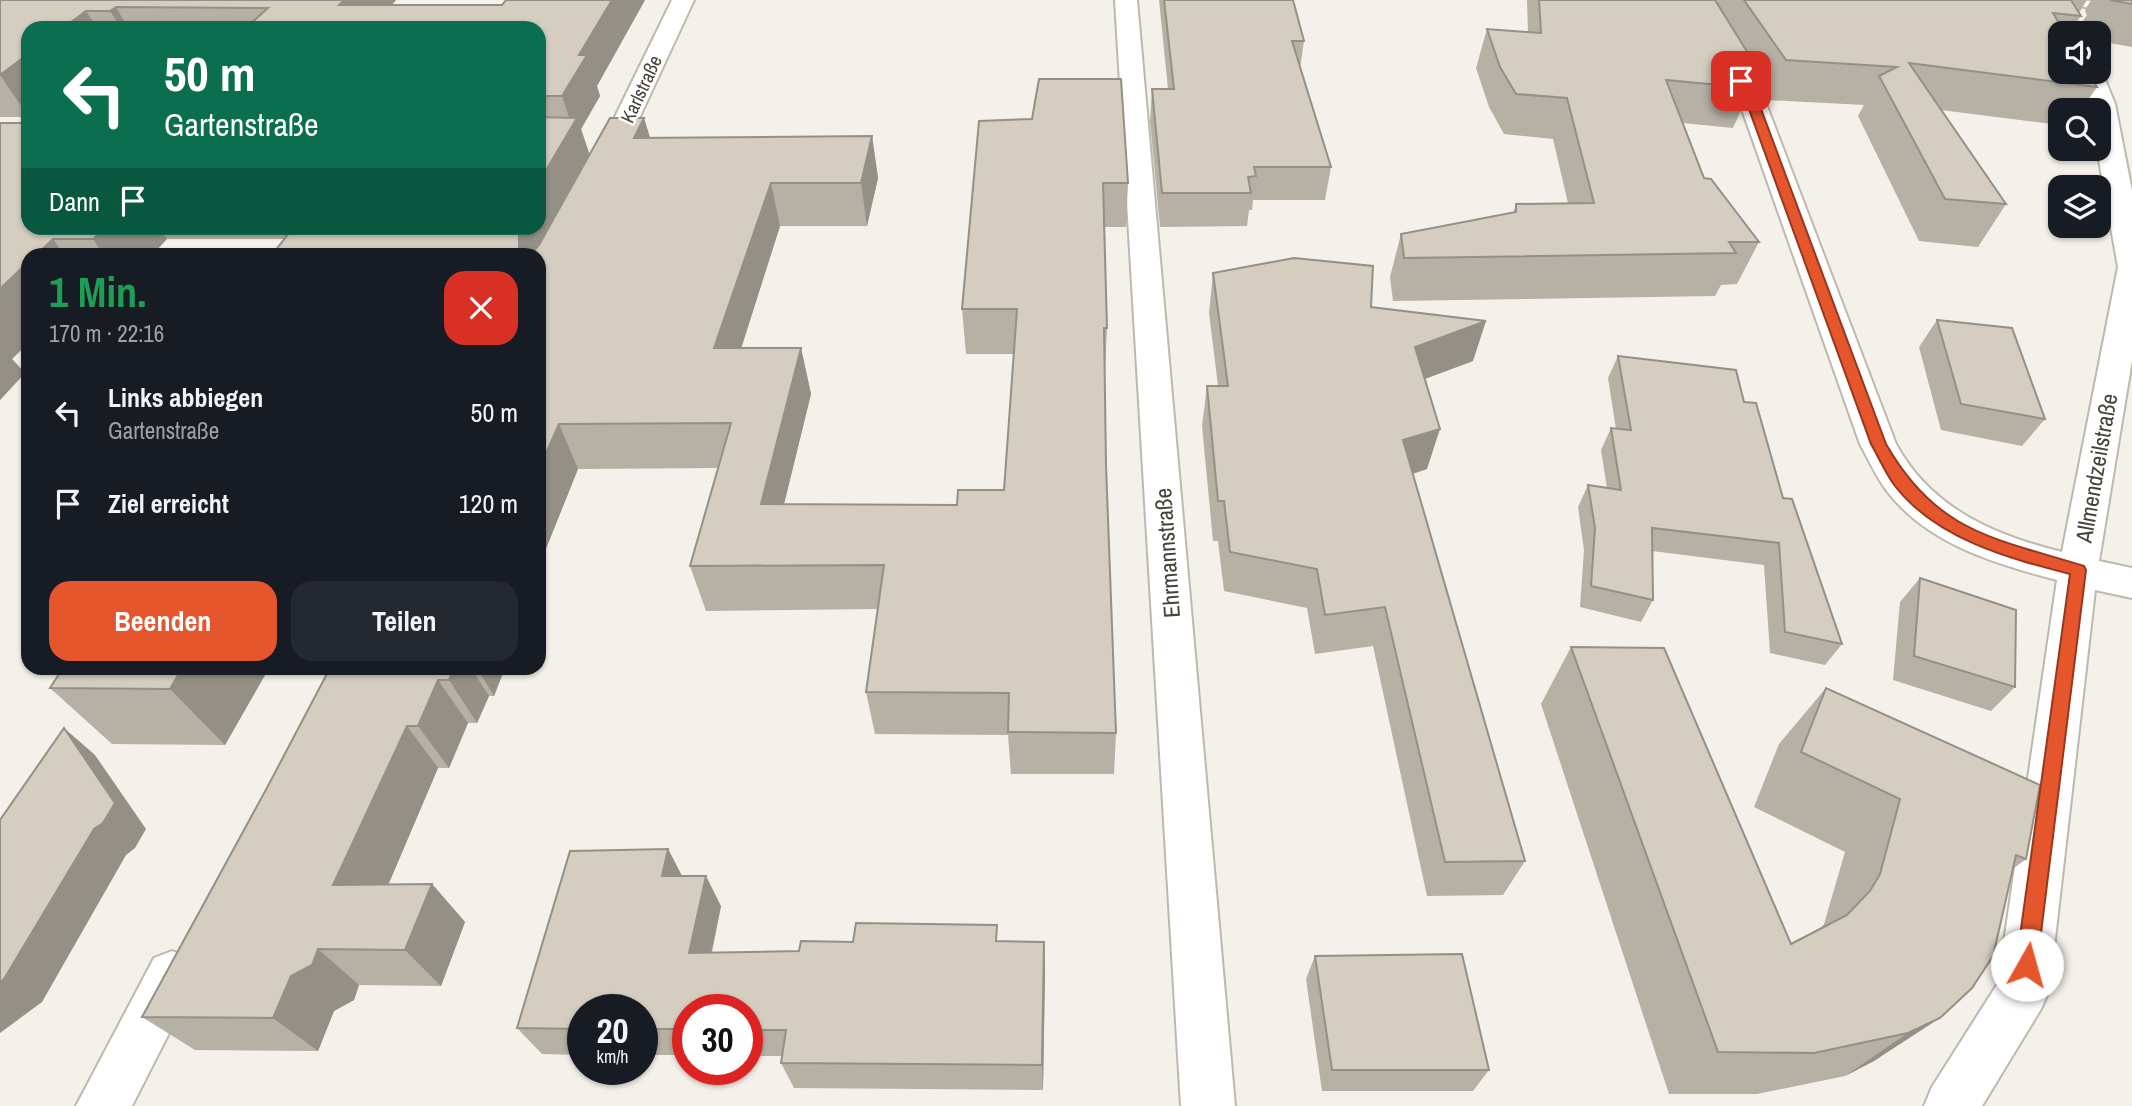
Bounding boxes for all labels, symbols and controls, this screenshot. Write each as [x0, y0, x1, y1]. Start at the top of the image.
map controls [2048, 21, 2111, 238]
button: sound [2048, 21, 2111, 84]
text: 50 m [164, 40, 256, 106]
icon: left [49, 49, 140, 140]
street label: Karlstraße [614, 51, 668, 127]
pin [1711, 51, 1771, 111]
icon: arrive [1722, 62, 1760, 100]
button: search [2048, 98, 2111, 161]
text: Gartenstraße [164, 103, 319, 146]
button: layers [2048, 175, 2111, 238]
icon: arrive [114, 182, 152, 220]
text: Dann [49, 184, 100, 219]
text: 1 Min. [49, 264, 147, 320]
button: close [444, 271, 518, 345]
text: 170 m · 22:16 [49, 318, 164, 349]
text: Links abbiegen [108, 380, 263, 415]
street label: Allmendzeilstraße [2067, 391, 2124, 546]
icon: left [49, 394, 87, 432]
text: 50 m [471, 395, 518, 430]
text: Gartenstraße [108, 415, 219, 446]
icon: arrive [49, 485, 87, 523]
text: Ziel erreicht [108, 486, 229, 521]
text: 120 m [459, 486, 518, 521]
street label: Ehrmannstraße [1147, 487, 1187, 619]
button: Beenden [49, 581, 277, 661]
button: Teilen [291, 581, 518, 661]
position arrow [1990, 928, 2064, 1002]
speed limit sign: 30 [672, 994, 763, 1085]
text: 20 [597, 1007, 628, 1054]
text: km/h [597, 1044, 629, 1069]

